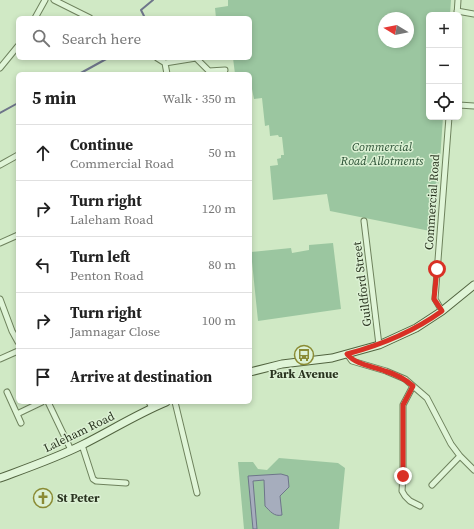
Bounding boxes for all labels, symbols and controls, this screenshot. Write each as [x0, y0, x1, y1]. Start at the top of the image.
north arrow [378, 12, 414, 48]
map controls [426, 12, 462, 120]
button: + [426, 12, 462, 48]
search box [16, 16, 252, 60]
icon: search [30, 27, 52, 49]
text: Search here [62, 28, 141, 49]
button: − [426, 48, 462, 84]
button: locate [426, 84, 462, 120]
text: 5 min [32, 86, 76, 110]
text: Walk · 350 m [163, 90, 236, 107]
text: Continue [70, 134, 133, 155]
park label: Commercial Road Allotments [340, 139, 424, 169]
icon: ahead [32, 142, 54, 164]
text: 50 m [208, 144, 236, 161]
street label: Commercial Road [421, 153, 443, 250]
text: Commercial Road [70, 155, 174, 172]
text: Turn right [70, 190, 142, 211]
icon: right [32, 198, 54, 220]
text: 120 m [202, 200, 236, 217]
text: Laleham Road [70, 211, 153, 228]
street label: Guildford Street [349, 241, 375, 327]
text: Turn left [70, 246, 130, 267]
icon: left [32, 254, 54, 276]
text: 80 m [208, 256, 236, 273]
route start [428, 260, 446, 278]
text: Penton Road [70, 267, 144, 284]
text: Turn right [70, 302, 142, 323]
icon: right [32, 310, 54, 332]
text: 100 m [202, 312, 236, 329]
text: Jamnagar Close [70, 323, 160, 340]
bus stop icon: Park Avenue [293, 344, 315, 366]
icon: arrive [32, 366, 54, 388]
text: Arrive at destination [70, 366, 212, 387]
place label: Park Avenue [269, 366, 339, 382]
street label: Laleham Road [41, 408, 117, 456]
route end [394, 467, 412, 485]
church icon: St Peter [32, 487, 54, 509]
place label: St Peter [57, 490, 100, 506]

